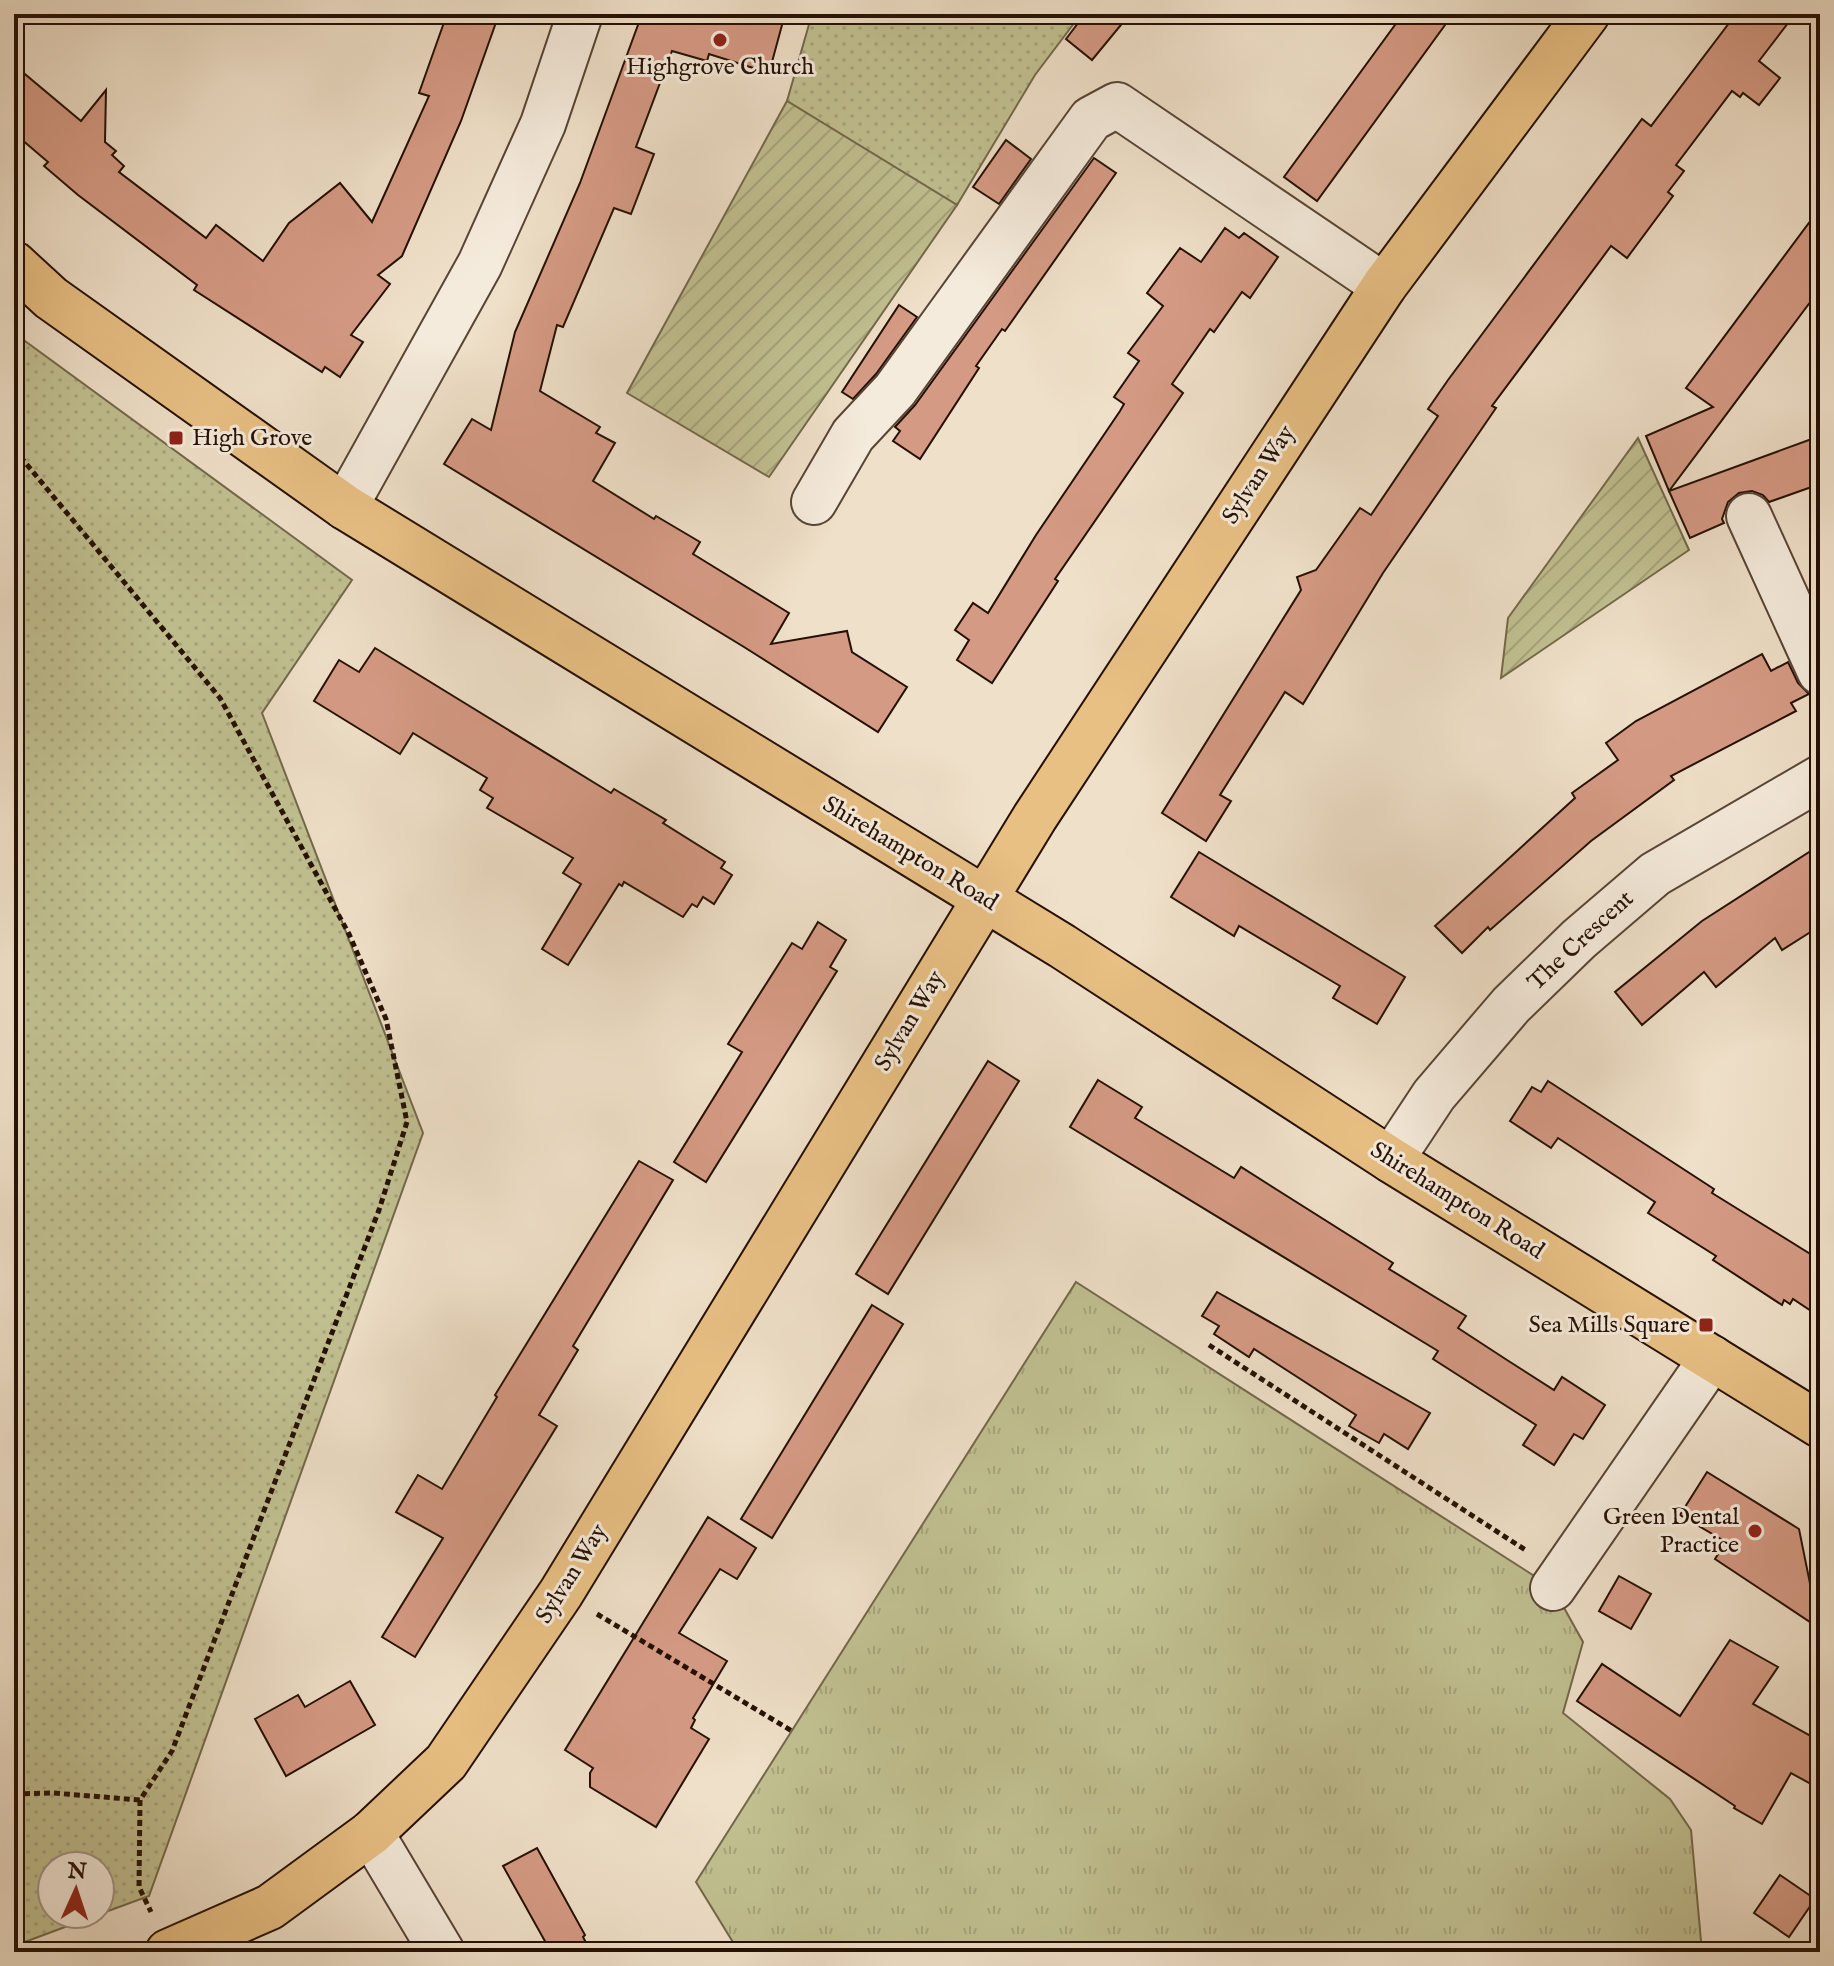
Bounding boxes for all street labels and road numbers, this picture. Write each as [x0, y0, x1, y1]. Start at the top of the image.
street label: Sylvan Way [1215, 419, 1303, 530]
street label: Shirehampton Road [817, 789, 1004, 919]
street label: The Crescent [1521, 884, 1641, 998]
street label: Sylvan Way [868, 965, 952, 1077]
street label: Shirehampton Road [1364, 1135, 1550, 1267]
street label: Sylvan Way [529, 1518, 615, 1630]

